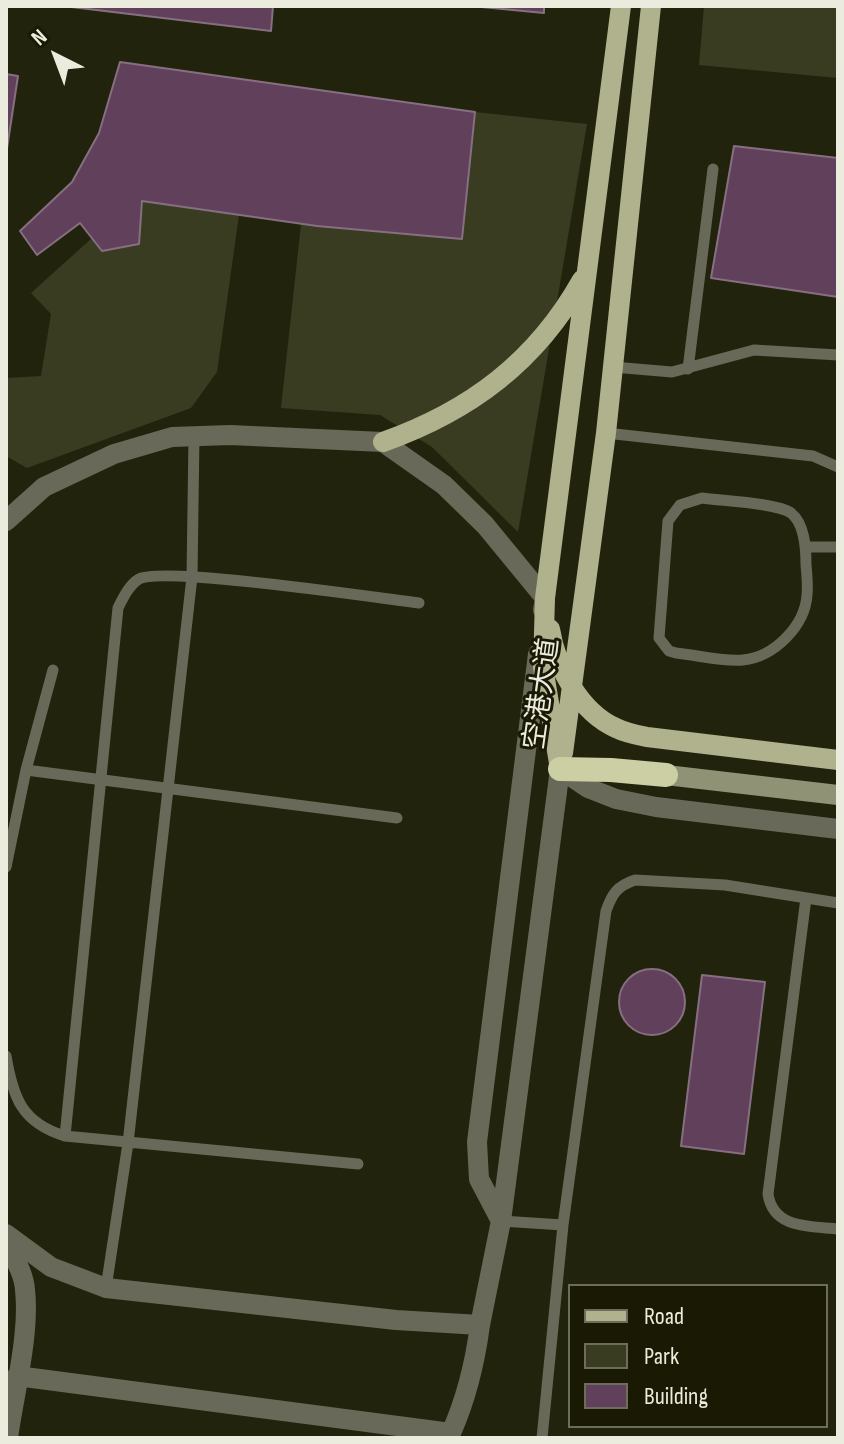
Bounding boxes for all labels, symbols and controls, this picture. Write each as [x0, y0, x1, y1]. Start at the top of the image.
north arrow [16, 16, 96, 96]
text: N [26, 24, 53, 52]
street label: 空港大道 [519, 636, 567, 752]
legend [568, 1284, 828, 1428]
text: Road [644, 1302, 684, 1331]
text: Park [644, 1342, 679, 1371]
text: Building [644, 1382, 708, 1411]

